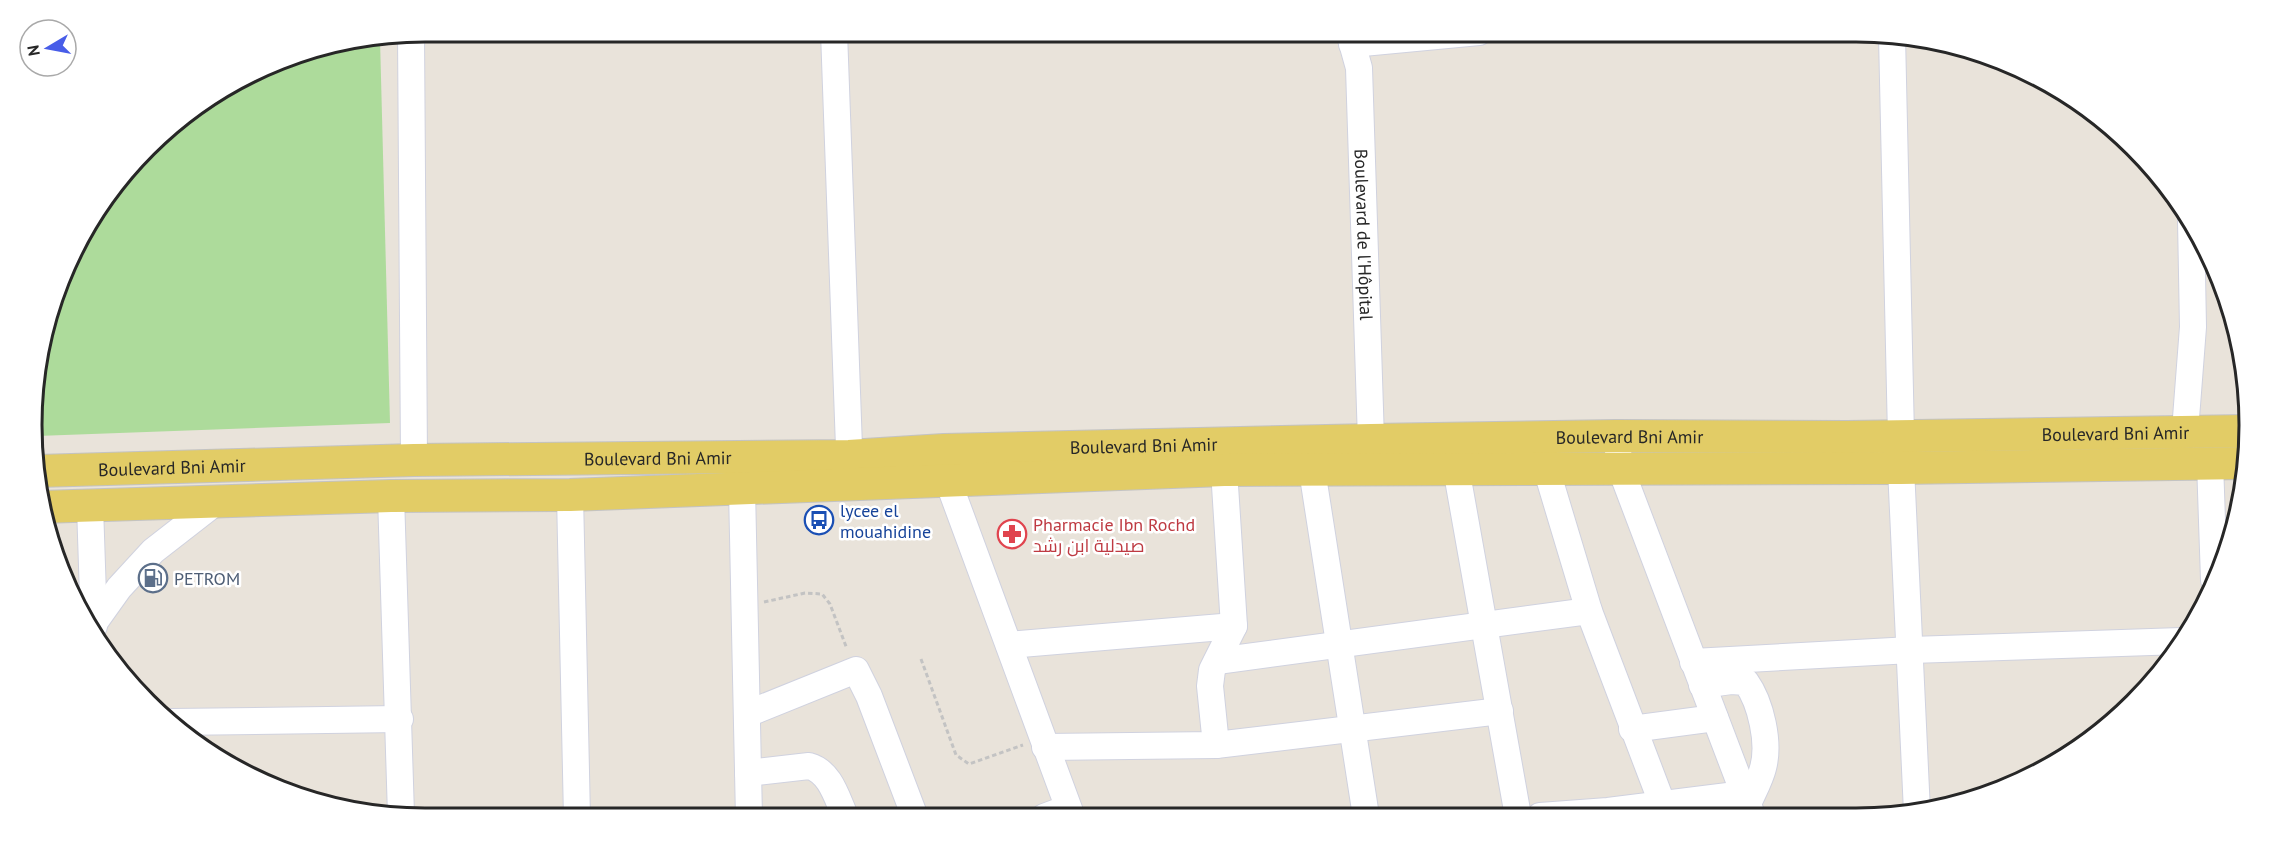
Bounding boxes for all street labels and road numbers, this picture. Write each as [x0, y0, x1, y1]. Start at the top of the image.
street label: Boulevard de l'Hôpital [1350, 148, 1379, 321]
street label: Boulevard Bni Amir [2041, 420, 2189, 446]
street label: Boulevard Bni Amir [1555, 424, 1703, 448]
street label: Boulevard Bni Amir [1069, 432, 1218, 459]
street label: Boulevard Bni Amir [584, 446, 732, 470]
street label: Boulevard Bni Amir [98, 453, 246, 481]

